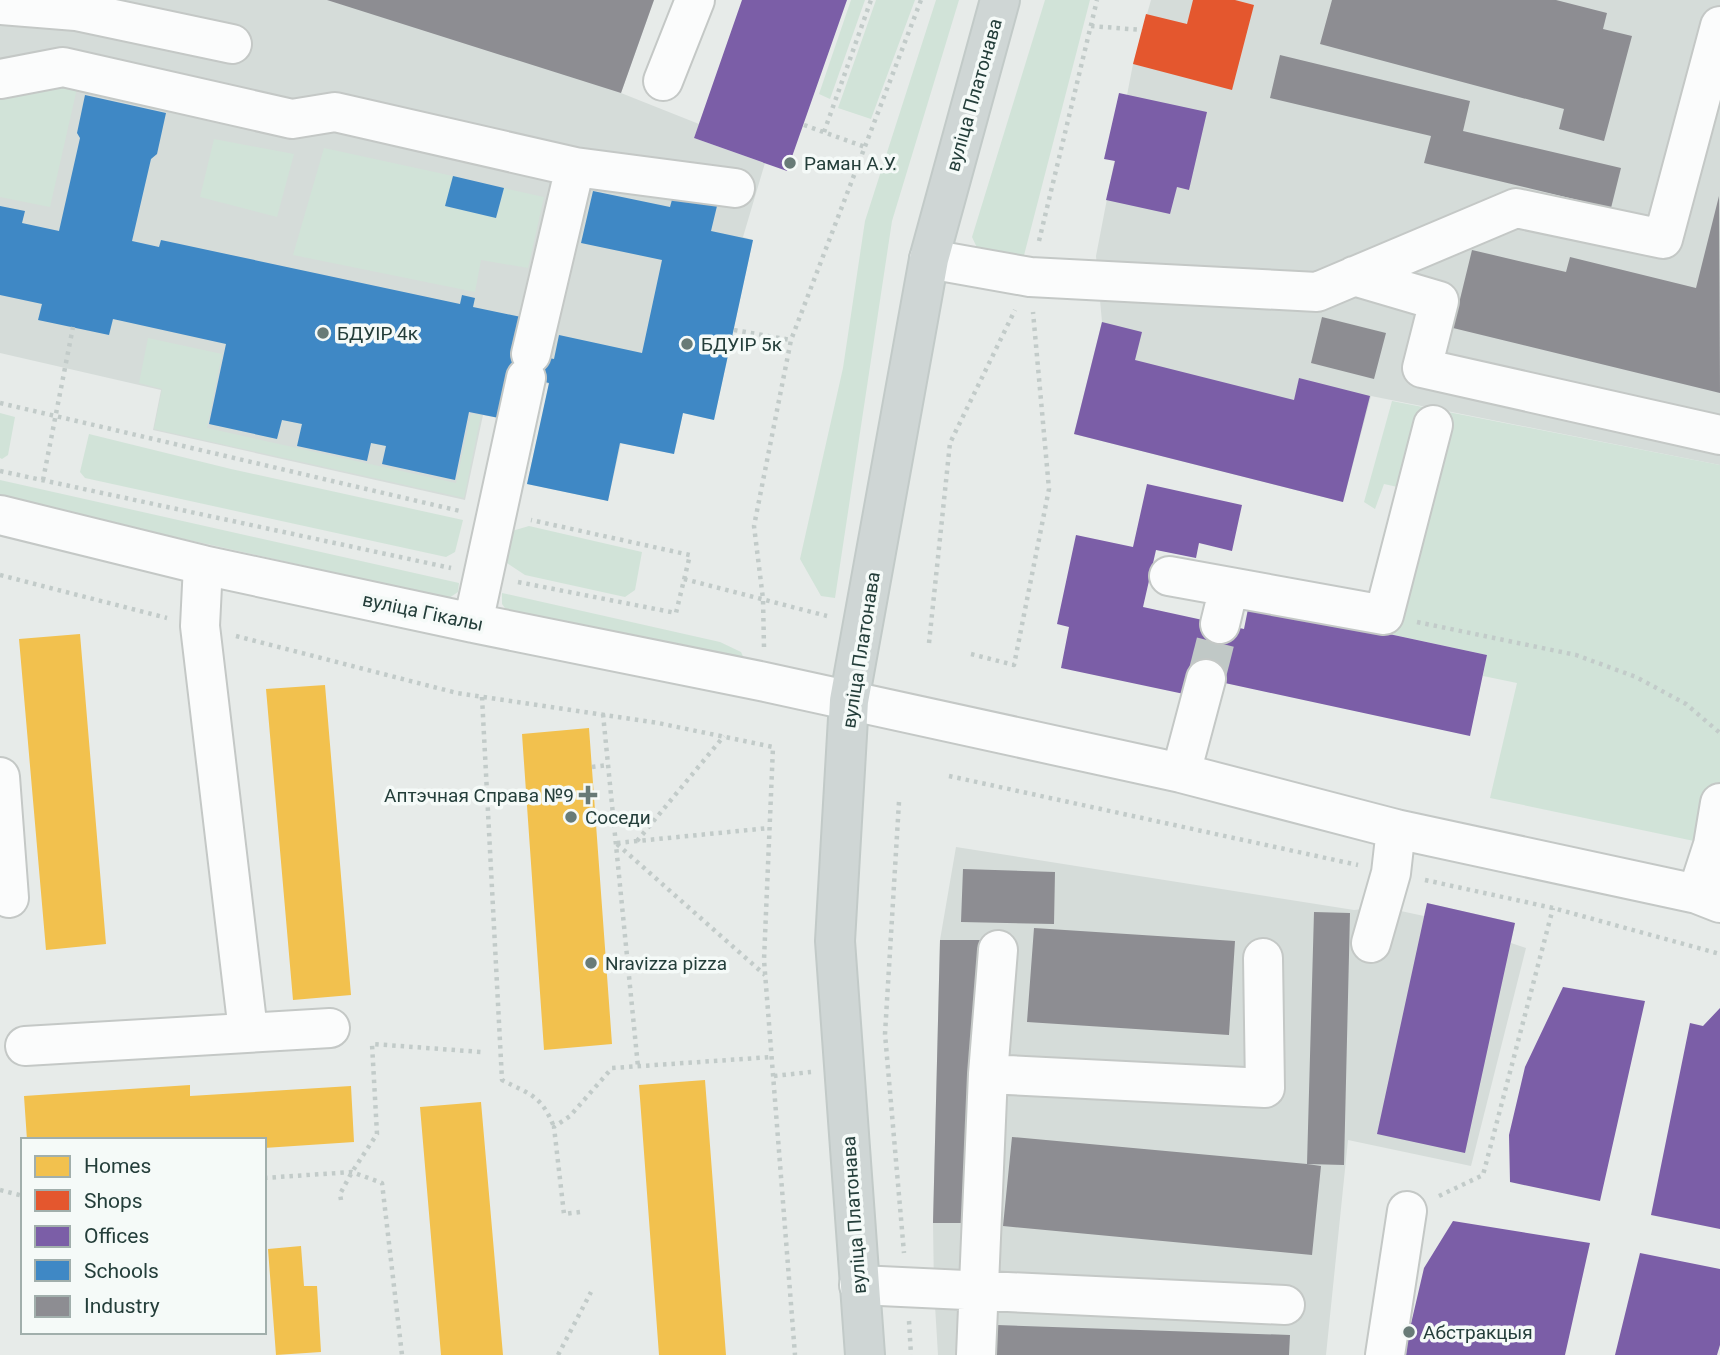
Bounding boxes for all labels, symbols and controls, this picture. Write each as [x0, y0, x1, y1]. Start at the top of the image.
street label: вуліца Платонава [941, 16, 1007, 174]
place label: Раман А.У. [804, 152, 897, 175]
marker: Раман А.У. [782, 155, 798, 171]
place label: БДУІР 4к [337, 322, 419, 345]
marker: БДУІР 4к [315, 325, 331, 341]
place label: БДУІР 5к [701, 333, 783, 356]
marker: БДУІР 5к [679, 336, 695, 352]
street label: вуліца Платонава [837, 570, 885, 730]
street label: вуліца Гікалы [361, 588, 485, 636]
place label: Аптэчная Справа №9 [384, 784, 574, 807]
marker: Аптэчная Справа №9 [580, 787, 596, 803]
place label: Соседи [585, 806, 651, 829]
marker: Соседи [563, 809, 579, 825]
place label: Nravizza pizza [605, 952, 727, 975]
marker: Nravizza pizza [583, 955, 599, 971]
street label: вуліца Платонава [837, 1135, 871, 1295]
legend [21, 1138, 266, 1334]
text: Homes [84, 1154, 151, 1178]
text: Shops [84, 1189, 143, 1213]
text: Offices [84, 1224, 149, 1248]
text: Schools [84, 1259, 159, 1283]
text: Industry [84, 1294, 160, 1318]
place label: Абстракцыя [1423, 1321, 1533, 1344]
marker: Абстракцыя [1401, 1324, 1417, 1340]

